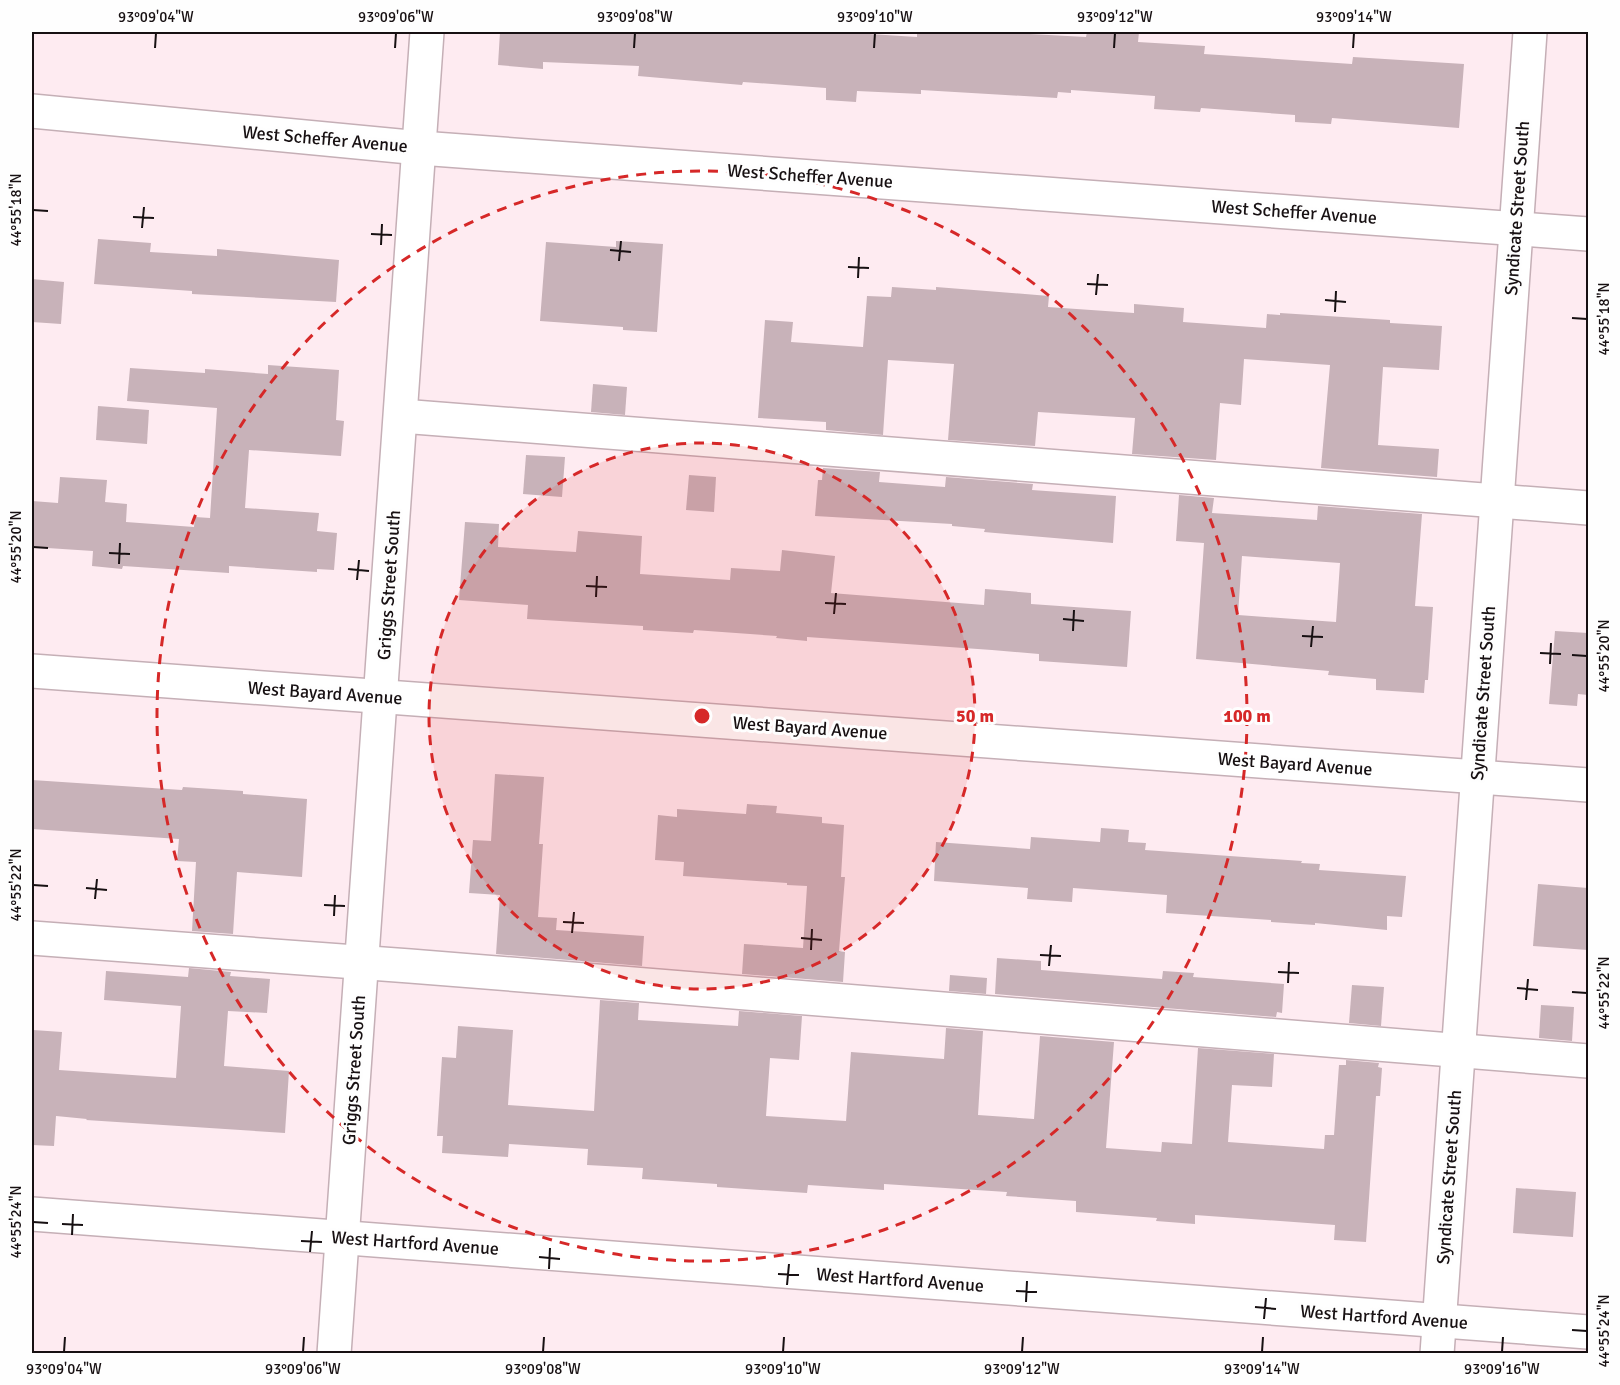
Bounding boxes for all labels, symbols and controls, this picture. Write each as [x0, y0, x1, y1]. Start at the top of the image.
text: 93°09'04"W [118, 8, 194, 26]
text: 93°09'06"W [358, 8, 434, 26]
text: 93°09'08"W [597, 8, 673, 26]
text: 93°09'10"W [837, 8, 913, 26]
text: 93°09'12"W [1077, 8, 1153, 26]
text: 93°09'14"W [1316, 8, 1392, 26]
street label: Syndicate Street South [1500, 120, 1534, 296]
street label: West Scheffer Avenue [241, 121, 409, 157]
street label: West Scheffer Avenue [726, 159, 894, 193]
text: 44°55'18"N [7, 173, 25, 247]
street label: West Scheffer Avenue [1210, 195, 1378, 229]
text: 44°55'18"N [1595, 282, 1613, 356]
street label: Griggs Street South [373, 509, 405, 661]
text: 44°55'20"N [7, 510, 25, 584]
street label: Syndicate Street South [1466, 605, 1500, 781]
text: 44°55'20"N [1595, 619, 1613, 693]
street label: West Bayard Avenue [247, 677, 403, 709]
text: 50 m [956, 705, 994, 727]
text: 100 m [1223, 705, 1271, 727]
centre of rings [692, 706, 712, 726]
street label: West Bayard Avenue [732, 712, 888, 744]
street label: West Bayard Avenue [1217, 748, 1373, 780]
text: 44°55'22"N [7, 848, 25, 922]
text: 44°55'22"N [1595, 956, 1613, 1030]
street label: Griggs Street South [338, 994, 370, 1146]
street label: Syndicate Street South [1432, 1089, 1466, 1265]
text: 44°55'24"N [7, 1185, 25, 1259]
street label: West Hartford Avenue [330, 1226, 500, 1260]
street label: West Hartford Avenue [815, 1263, 985, 1297]
text: 44°55'24"N [1595, 1294, 1613, 1368]
street label: West Hartford Avenue [1299, 1300, 1469, 1334]
text: 93°09'04"W [26, 1360, 102, 1378]
text: 93°09'06"W [265, 1360, 341, 1378]
text: 93°09'08"W [505, 1360, 581, 1378]
text: 93°09'10"W [745, 1360, 821, 1378]
text: 93°09'12"W [984, 1360, 1060, 1378]
text: 93°09'14"W [1224, 1360, 1300, 1378]
text: 93°09'16"W [1464, 1360, 1540, 1378]

